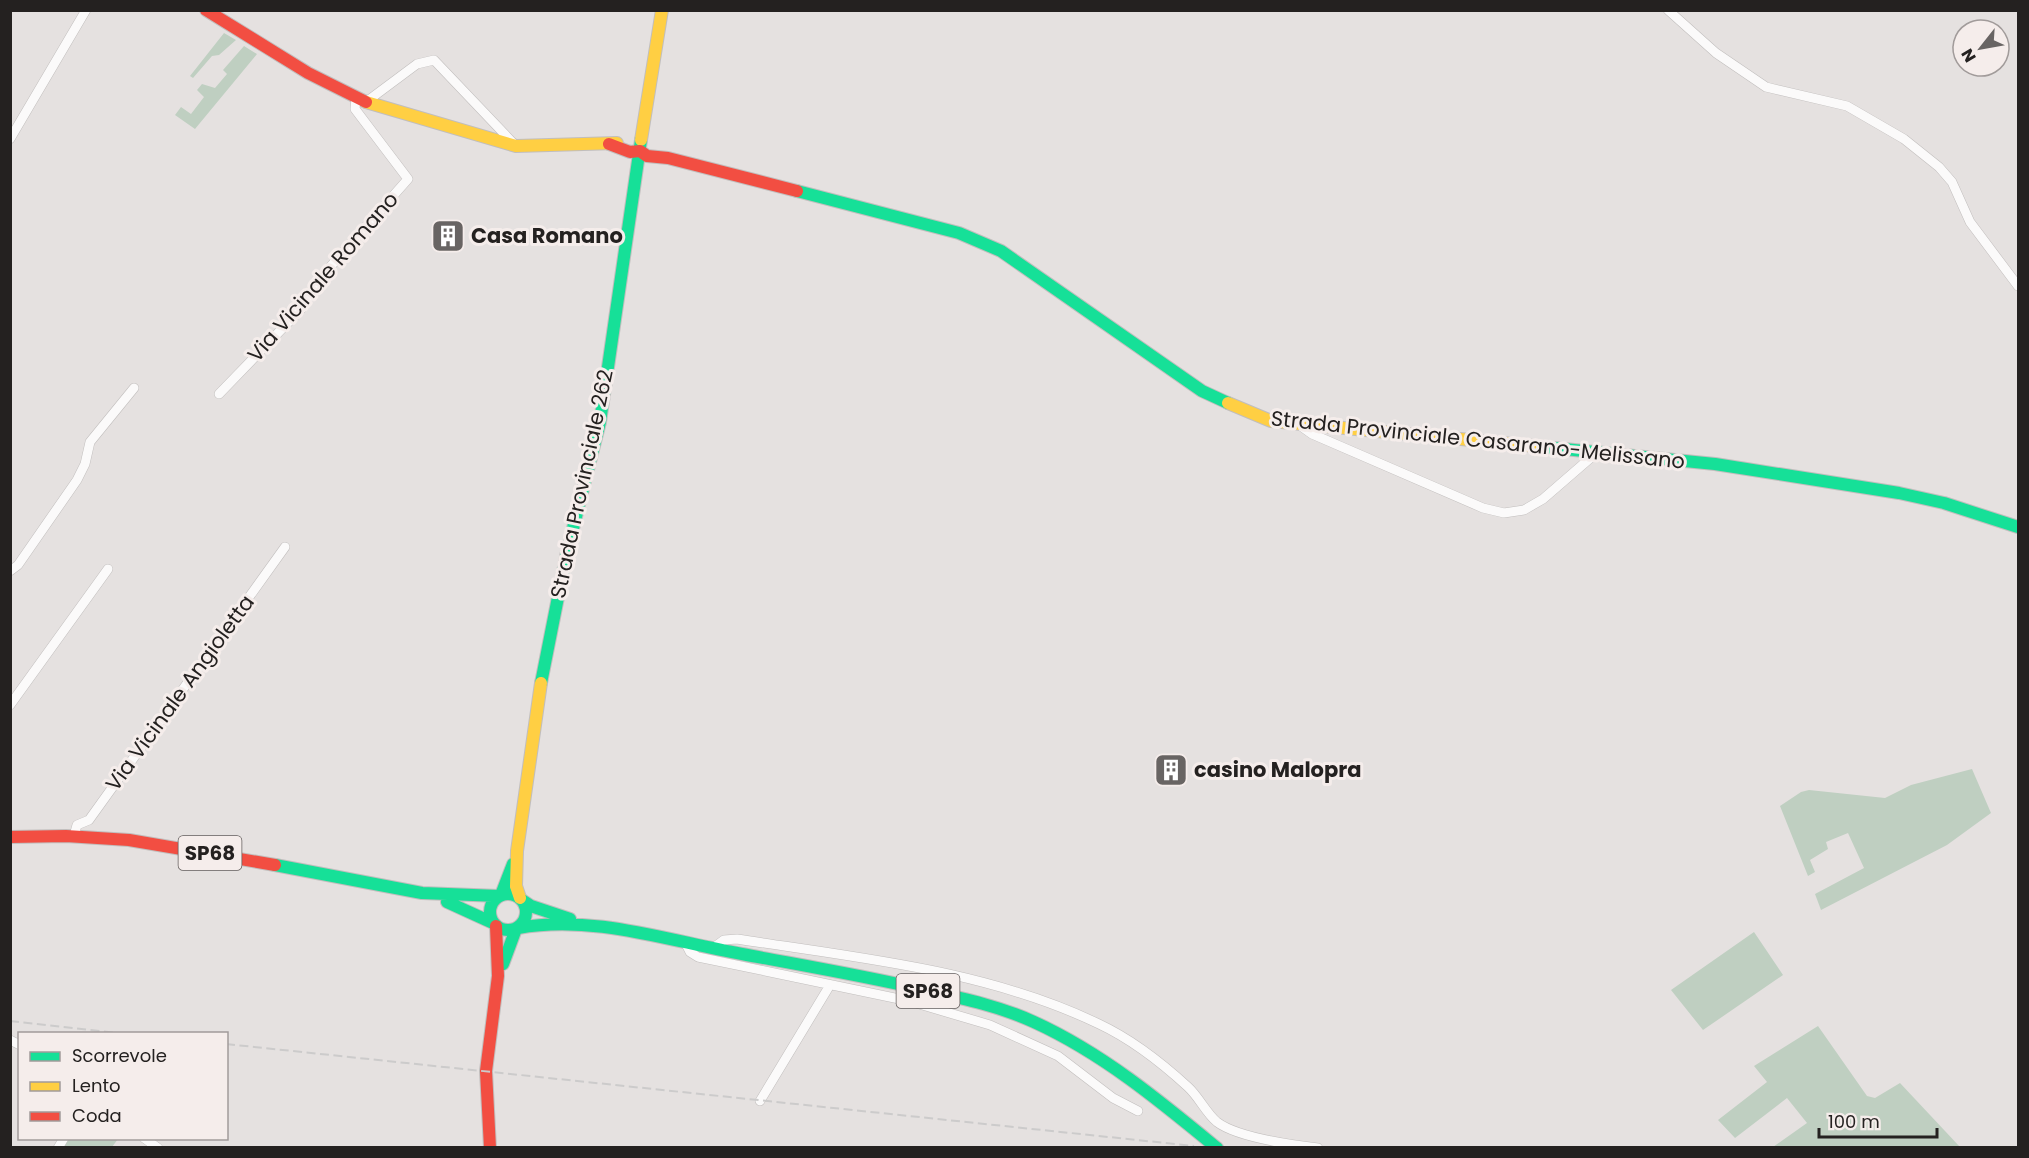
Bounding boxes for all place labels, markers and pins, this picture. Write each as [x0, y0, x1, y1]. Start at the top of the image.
building icon: Casa Romano [430, 218, 466, 254]
place label: Casa Romano [471, 221, 623, 250]
building icon: casino Malopra [1153, 752, 1189, 788]
place label: casino Malopra [1194, 755, 1361, 784]

